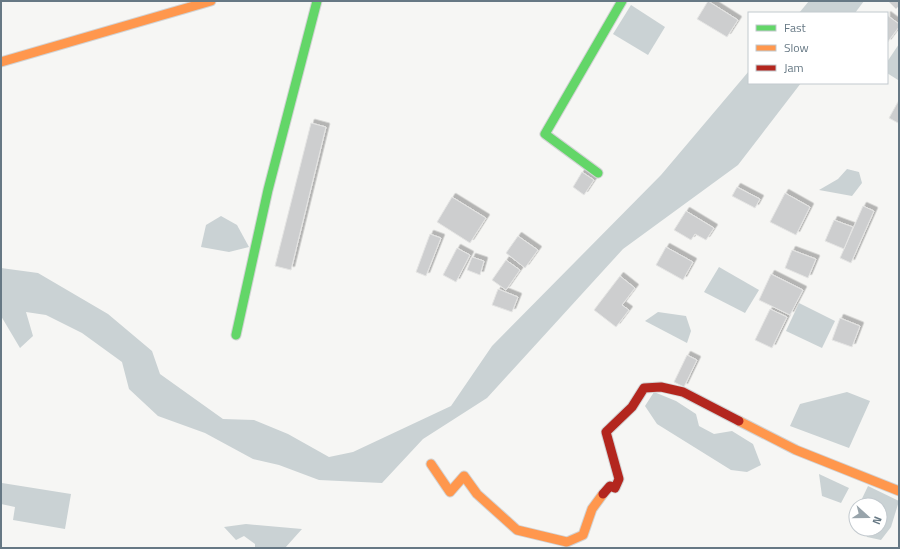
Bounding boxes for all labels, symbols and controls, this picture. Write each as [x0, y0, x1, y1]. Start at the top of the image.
legend [748, 12, 888, 84]
text: Fast [784, 18, 807, 37]
text: Slow [784, 38, 809, 57]
text: Jam [784, 58, 804, 77]
north arrow [848, 497, 888, 537]
text: N [869, 514, 886, 527]

